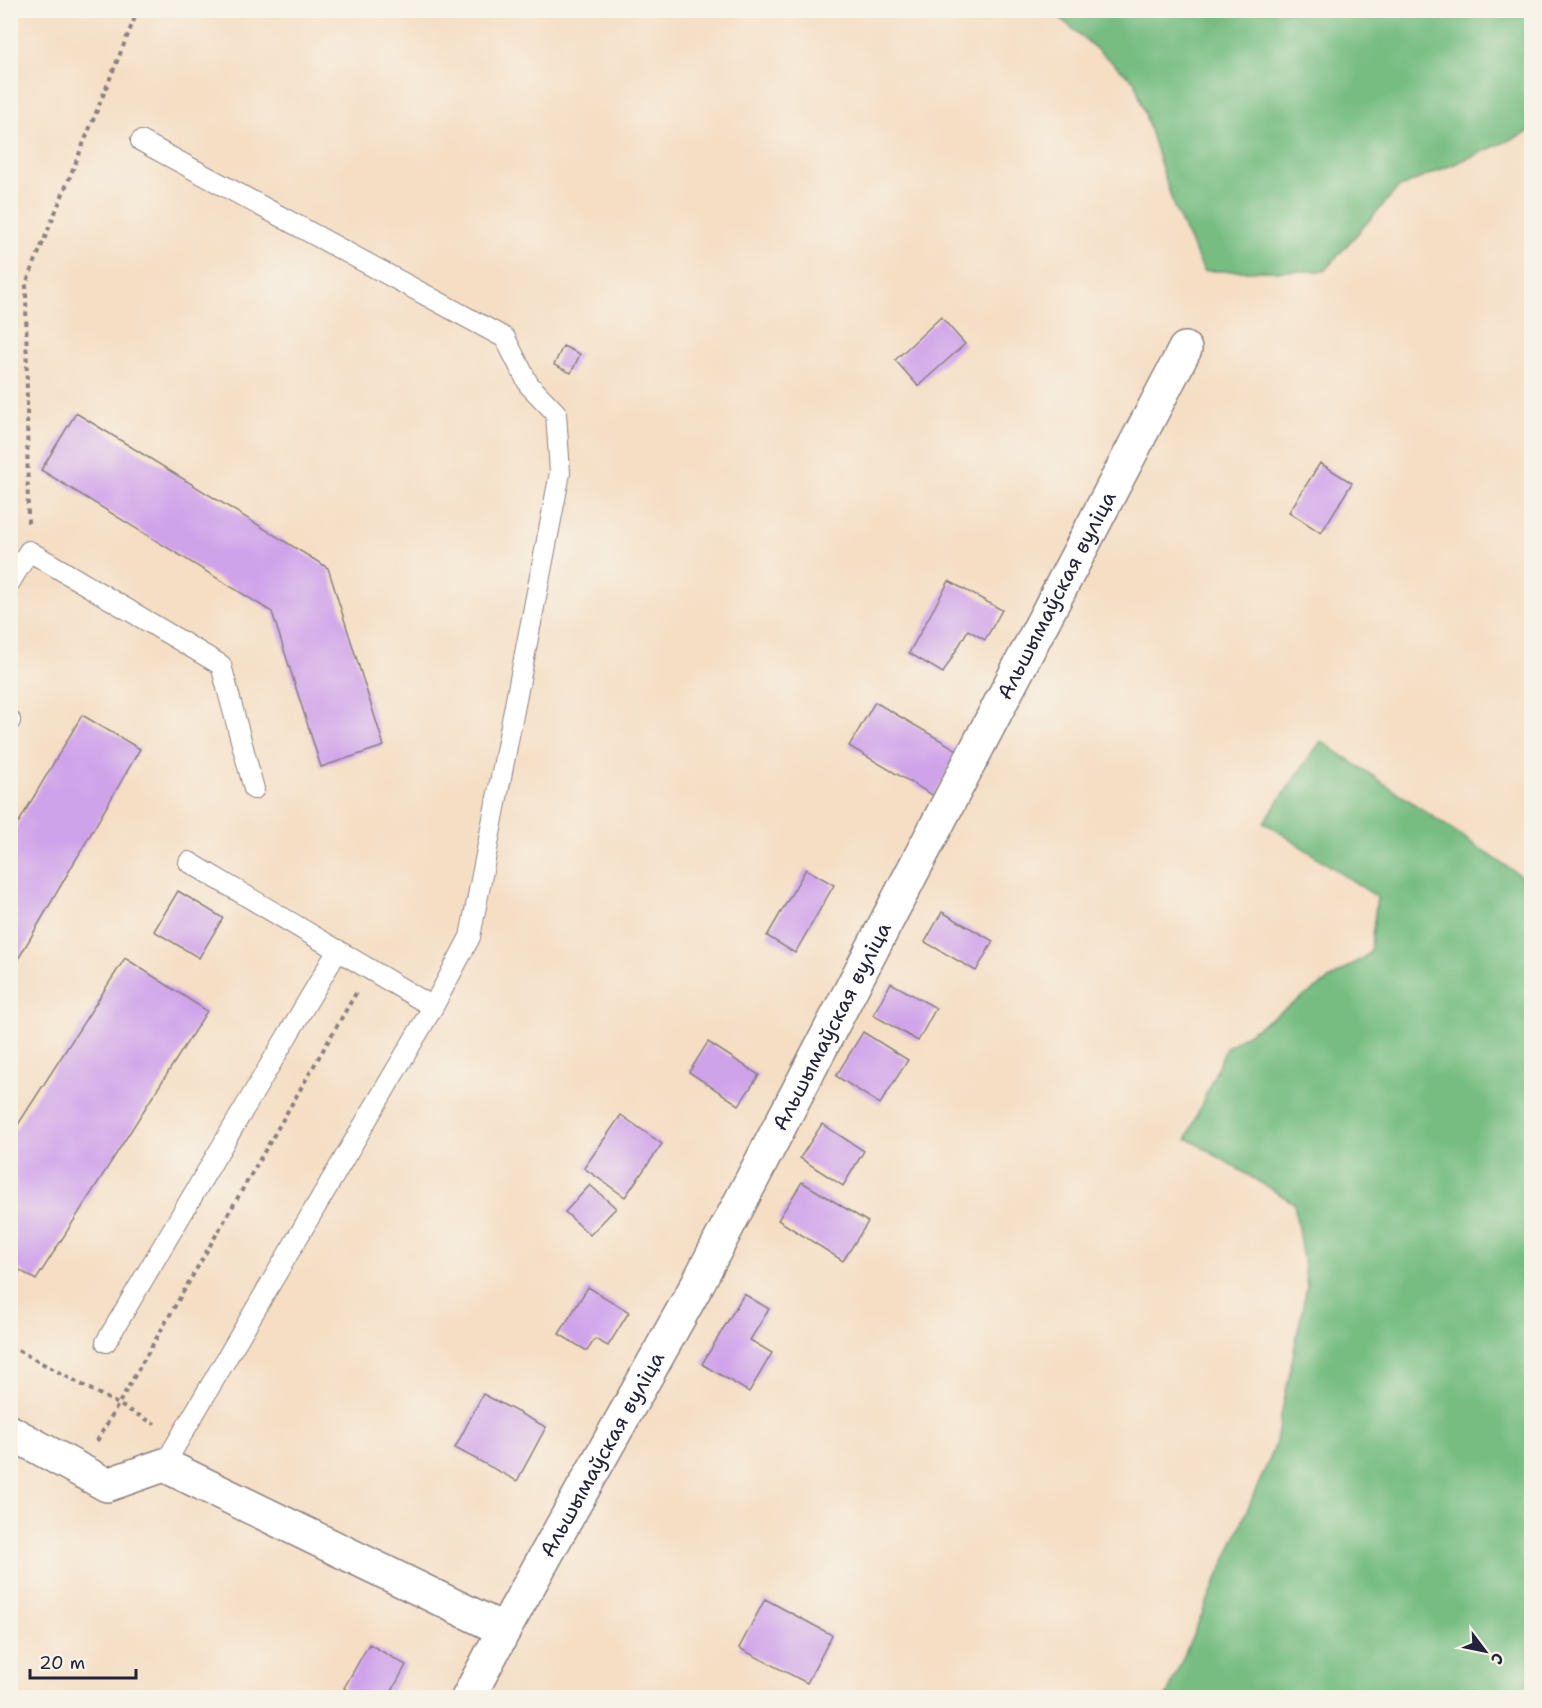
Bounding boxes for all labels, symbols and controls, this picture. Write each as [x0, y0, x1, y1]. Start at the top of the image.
street label: Альшымаўская вуліца [991, 486, 1123, 705]
street label: Альшымаўская вуліца [766, 917, 898, 1136]
street label: Альшымаўская вуліца [533, 1347, 671, 1562]
north arrow [1455, 1621, 1515, 1681]
scale bar [30, 1642, 136, 1680]
text: С [1486, 1649, 1509, 1669]
text: 20 m [39, 1651, 85, 1675]

